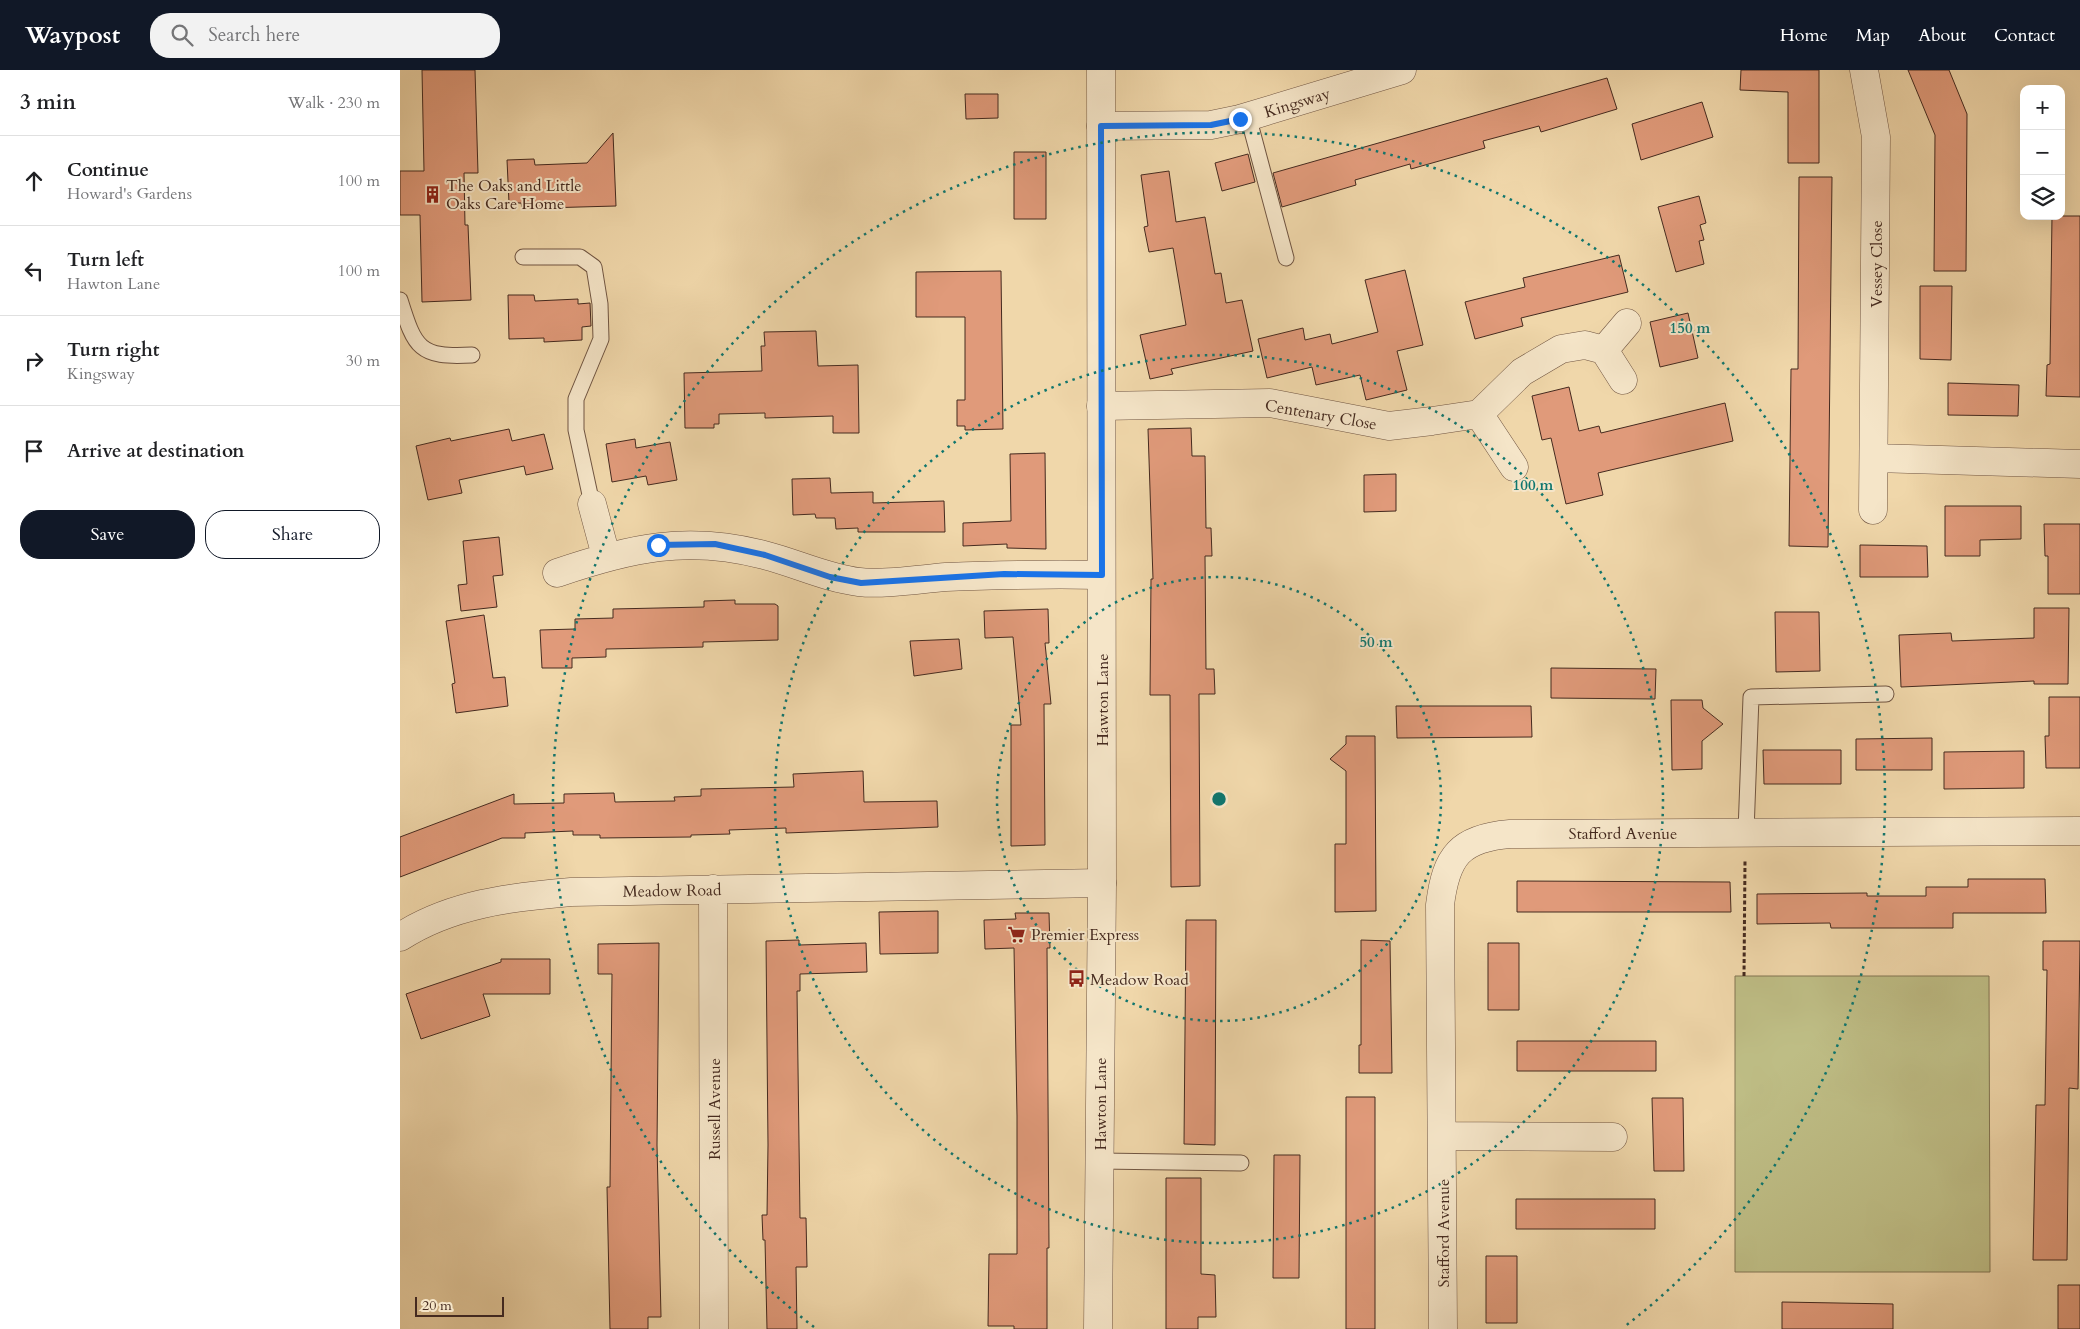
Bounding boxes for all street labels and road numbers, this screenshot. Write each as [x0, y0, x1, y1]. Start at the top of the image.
street label: Kingsway [1262, 82, 1334, 123]
street label: Vessey Close [1866, 220, 1888, 308]
street label: Centenary Close [1263, 394, 1378, 436]
street label: Hawton Lane [1092, 653, 1114, 747]
street label: Stafford Avenue [1569, 823, 1677, 845]
street label: Meadow Road [622, 879, 722, 903]
street label: Hawton Lane [1090, 1057, 1112, 1151]
street label: Russell Avenue [704, 1058, 726, 1160]
street label: Stafford Avenue [1433, 1179, 1455, 1287]

